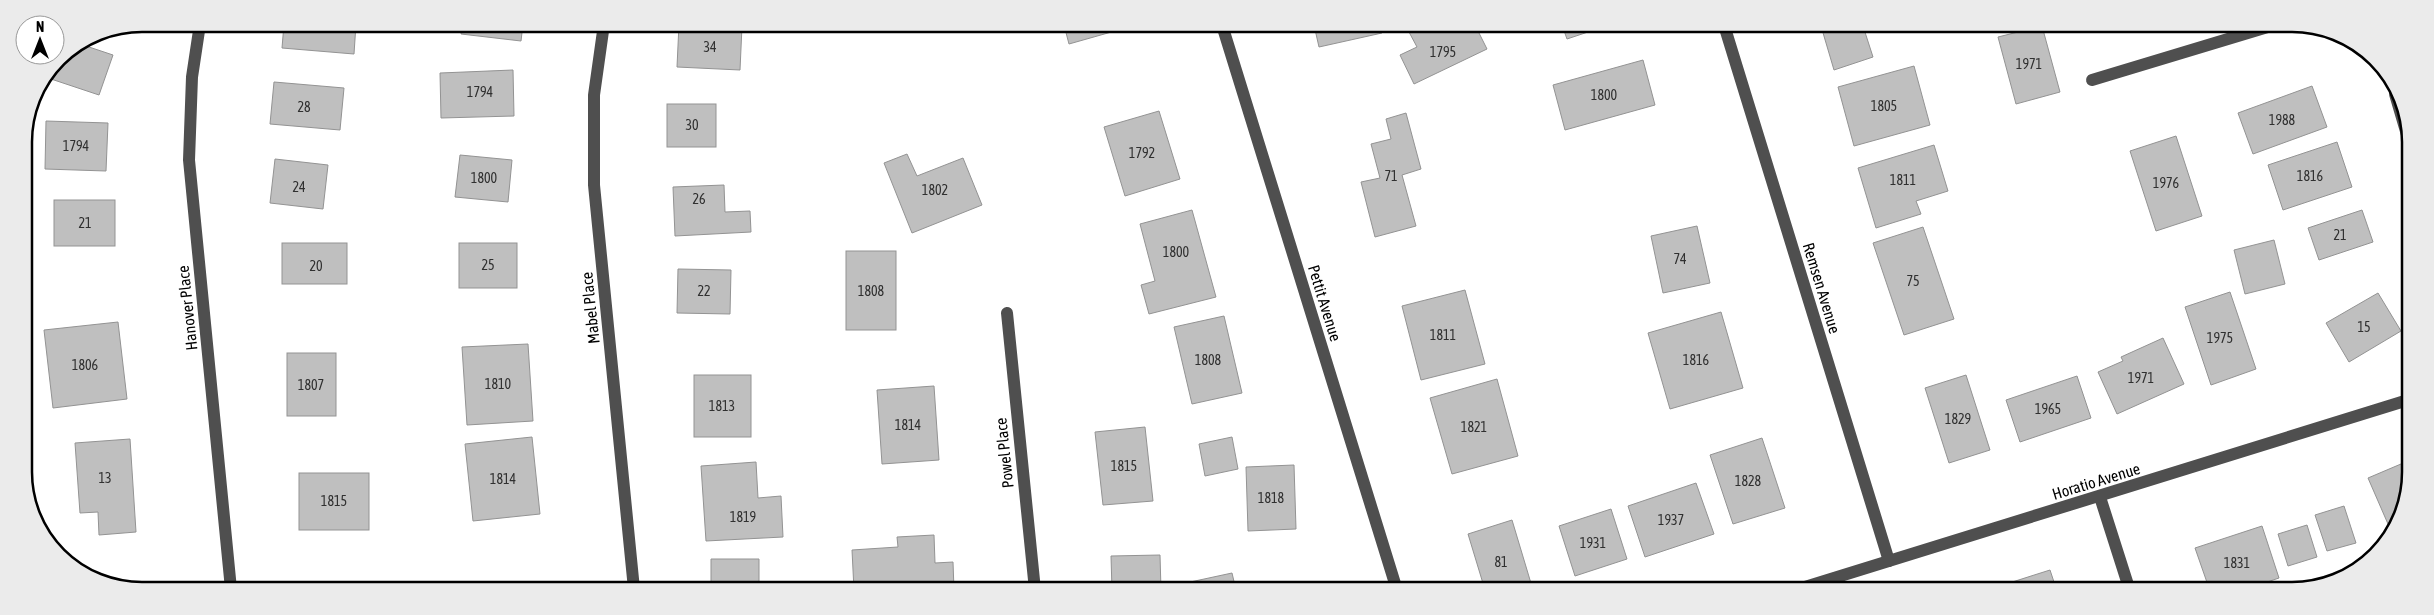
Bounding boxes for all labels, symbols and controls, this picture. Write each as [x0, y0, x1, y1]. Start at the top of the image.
north arrow [15, 15, 65, 65]
text: N [36, 19, 44, 35]
house number: 34 [703, 39, 717, 55]
house number: 1795 [1430, 44, 1456, 60]
house number: 1971 [2016, 56, 2042, 72]
house number: 1794 [467, 84, 494, 100]
house number: 1800 [1591, 87, 1618, 103]
house number: 1805 [1871, 98, 1897, 114]
house number: 28 [297, 99, 311, 115]
house number: 1988 [2269, 112, 2296, 128]
house number: 30 [685, 117, 699, 133]
house number: 1794 [63, 138, 90, 154]
house number: 1792 [1129, 145, 1155, 161]
house number: 71 [1384, 168, 1398, 184]
house number: 1816 [2297, 168, 2324, 184]
house number: 1800 [471, 170, 498, 186]
house number: 1811 [1890, 172, 1916, 188]
house number: 1976 [2153, 175, 2180, 191]
house number: 24 [292, 179, 306, 195]
house number: 1802 [922, 182, 948, 198]
house number: 26 [692, 191, 706, 207]
house number: 21 [78, 215, 92, 231]
house number: 21 [2333, 227, 2347, 243]
street label: Remsen Avenue [1800, 240, 1844, 336]
house number: 1800 [1163, 244, 1190, 260]
house number: 74 [1673, 251, 1687, 267]
house number: 25 [481, 257, 495, 273]
house number: 20 [309, 258, 323, 274]
street label: Pettit Avenue [1305, 263, 1345, 343]
street label: Hanover Place [174, 265, 200, 351]
street label: Mabel Place [577, 271, 603, 345]
house number: 75 [1906, 273, 1920, 289]
house number: 22 [697, 283, 711, 299]
house number: 1808 [858, 283, 885, 299]
house number: 15 [2357, 319, 2371, 335]
house number: 1811 [1430, 327, 1456, 343]
house number: 1975 [2207, 330, 2233, 346]
house number: 1808 [1195, 352, 1222, 368]
house number: 1816 [1683, 352, 1710, 368]
house number: 1806 [72, 357, 99, 373]
house number: 1971 [2128, 370, 2154, 386]
house number: 1810 [485, 376, 512, 392]
house number: 1807 [298, 377, 324, 393]
house number: 1813 [709, 398, 735, 414]
house number: 1965 [2035, 401, 2061, 417]
house number: 1829 [1945, 411, 1971, 427]
house number: 1814 [895, 417, 922, 433]
street label: Powel Place [991, 417, 1017, 489]
house number: 1821 [1461, 419, 1487, 435]
house number: 1815 [1111, 458, 1137, 474]
street label: Horatio Avenue [2050, 459, 2142, 503]
house number: 13 [98, 470, 112, 486]
house number: 1814 [490, 471, 517, 487]
house number: 1828 [1735, 473, 1762, 489]
house number: 1818 [1258, 490, 1285, 506]
house number: 1815 [321, 493, 347, 509]
house number: 1819 [730, 509, 756, 525]
house number: 1937 [1658, 512, 1684, 528]
house number: 1931 [1580, 535, 1606, 551]
house number: 81 [1494, 554, 1508, 570]
house number: 1831 [2224, 555, 2250, 571]

